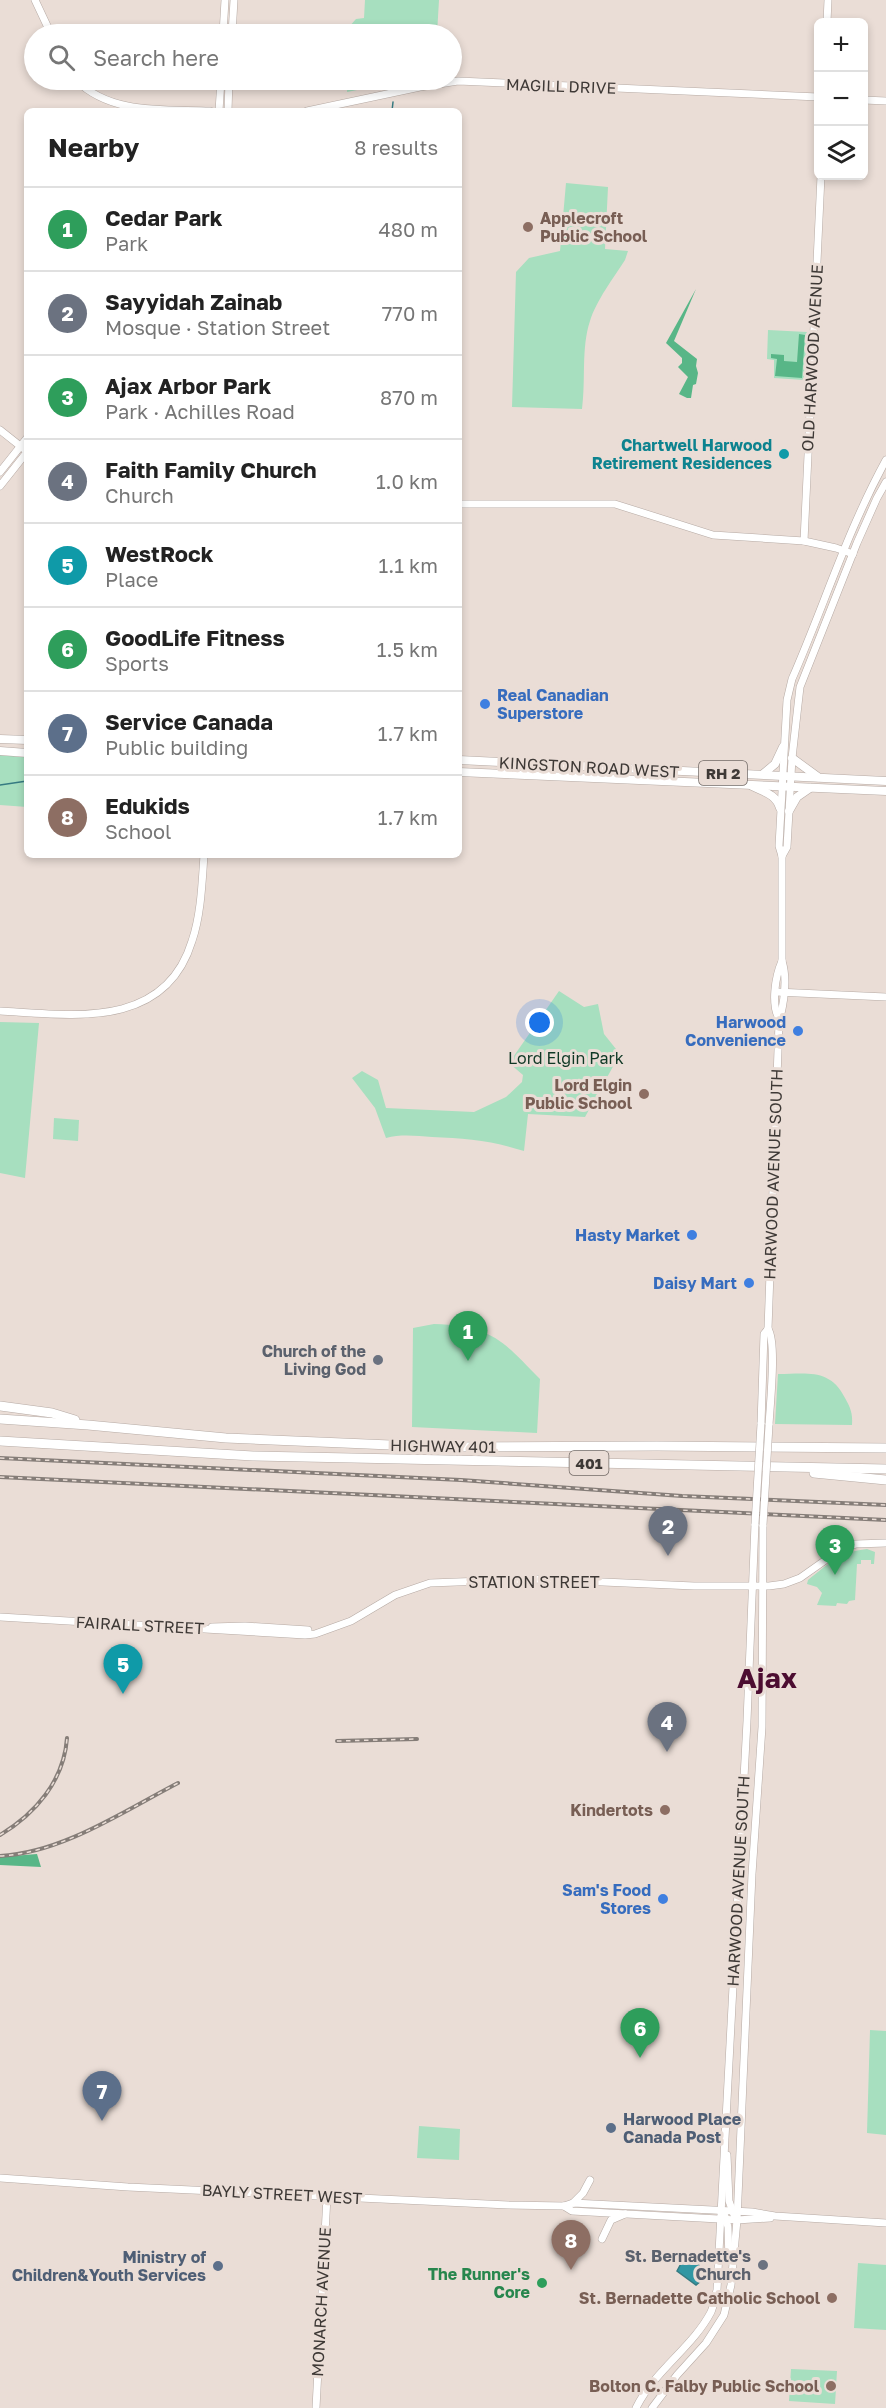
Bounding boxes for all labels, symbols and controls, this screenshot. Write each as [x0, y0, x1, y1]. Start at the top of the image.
map controls [814, 18, 868, 180]
button: + [814, 18, 868, 72]
search box [24, 24, 462, 90]
icon: search [45, 41, 78, 74]
text: Search here [93, 44, 219, 71]
button: − [814, 72, 868, 126]
street label: MAGILL DRIVE [506, 74, 616, 98]
button: layers [814, 126, 868, 180]
text: Nearby [48, 132, 139, 163]
text: 8 results [354, 135, 438, 159]
text: Cedar Park [105, 204, 222, 231]
place label: Applecroft Public School [540, 208, 648, 246]
text: 1 [62, 217, 73, 241]
text: 480 m [379, 217, 438, 241]
marker: Applecroft Public School [521, 220, 535, 234]
text: Park [105, 231, 148, 255]
street label: OLD HARWOOD AVENUE [797, 264, 827, 452]
text: Sayyidah Zainab [105, 288, 282, 315]
text: 2 [61, 301, 74, 325]
text: 770 m [382, 301, 438, 325]
text: Mosque · Station Street [105, 315, 330, 339]
text: Ajax Arbor Park [105, 372, 271, 399]
text: 3 [61, 385, 74, 409]
text: 870 m [380, 385, 438, 409]
text: Park · Achilles Road [105, 399, 295, 423]
place label: Chartwell Harwood Retirement Residences [592, 435, 772, 473]
marker: Chartwell Harwood Retirement Residences [777, 447, 791, 461]
text: Faith Family Church [105, 456, 317, 483]
text: 4 [61, 469, 74, 493]
text: 1.0 km [376, 469, 438, 493]
text: Church [105, 483, 174, 507]
text: WestRock [105, 540, 213, 567]
text: 5 [61, 553, 74, 577]
text: 1.1 km [379, 553, 438, 577]
text: Place [105, 567, 158, 591]
text: GoodLife Fitness [105, 624, 285, 651]
text: 6 [61, 637, 74, 661]
text: 1.5 km [377, 637, 438, 661]
text: Sports [105, 651, 169, 675]
place label: Real Canadian Superstore [497, 685, 609, 723]
marker: Real Canadian Superstore [478, 697, 492, 711]
text: Service Canada [105, 708, 273, 735]
text: 7 [62, 721, 73, 745]
text: 1.7 km [378, 721, 438, 745]
text: Public building [105, 735, 248, 759]
street label: KINGSTON ROAD WEST [498, 752, 680, 782]
road number: RH 2 [699, 761, 747, 785]
text: Edukids [105, 792, 190, 819]
text: 8 [61, 805, 74, 829]
text: 1.7 km [378, 805, 438, 829]
text: School [105, 819, 171, 843]
your location [525, 1008, 554, 1037]
place label: Harwood Convenience [685, 1012, 786, 1050]
marker: Harwood Convenience [791, 1024, 805, 1038]
park label: Lord Elgin Park [508, 1048, 624, 1068]
street label: HARWOOD AVENUE SOUTH [759, 1068, 787, 1280]
place label: Lord Elgin Public School [525, 1075, 633, 1113]
marker: Lord Elgin Public School [637, 1087, 651, 1101]
place label: Hasty Market [575, 1225, 680, 1245]
marker: Hasty Market [685, 1228, 699, 1242]
place label: Daisy Mart [653, 1273, 737, 1293]
marker: Daisy Mart [742, 1276, 756, 1290]
pin: 1 [448, 1312, 488, 1361]
place label: Church of the Living God [262, 1341, 366, 1379]
marker: Church of the Living God [371, 1353, 385, 1367]
street label: HIGHWAY 401 [390, 1435, 496, 1457]
road number: 401 [570, 1451, 608, 1475]
pin: 2 [648, 1506, 688, 1556]
pin: 3 [816, 1526, 854, 1575]
street label: STATION STREET [468, 1572, 600, 1592]
street label: FAIRALL STREET [75, 1612, 205, 1638]
pin: 5 [104, 1644, 142, 1694]
district label: Ajax [737, 1661, 797, 1694]
pin: 4 [648, 1702, 686, 1752]
street label: HARWOOD AVENUE SOUTH [722, 1775, 754, 1987]
place label: Kindertots [570, 1800, 653, 1820]
marker: Kindertots [658, 1803, 672, 1817]
place label: Sam's Food Stores [562, 1880, 651, 1918]
marker: Sam's Food Stores [656, 1892, 670, 1906]
pin: 6 [620, 2008, 660, 2058]
pin: 7 [82, 2072, 122, 2121]
place label: Harwood Place Canada Post [623, 2109, 741, 2147]
marker: Harwood Place Canada Post [604, 2121, 618, 2135]
street label: BAYLY STREET WEST [201, 2180, 363, 2208]
pin: 8 [552, 2220, 590, 2270]
street label: MONARCH AVENUE [307, 2227, 335, 2377]
place label: St. Bernadette's Church [625, 2246, 751, 2284]
place label: Ministry of Children&Youth Services [12, 2247, 206, 2285]
marker: St. Bernadette's Church [756, 2258, 770, 2272]
marker: Ministry of Children&Youth Services [211, 2259, 225, 2273]
place label: The Runner's Core [428, 2264, 530, 2302]
marker: The Runner's Core [535, 2276, 549, 2290]
place label: St. Bernadette Catholic School [579, 2288, 821, 2308]
marker: St. Bernadette Catholic School [825, 2291, 839, 2305]
place label: Bolton C. Falby Public School [589, 2376, 820, 2396]
marker: Bolton C. Falby Public School [824, 2379, 838, 2393]

